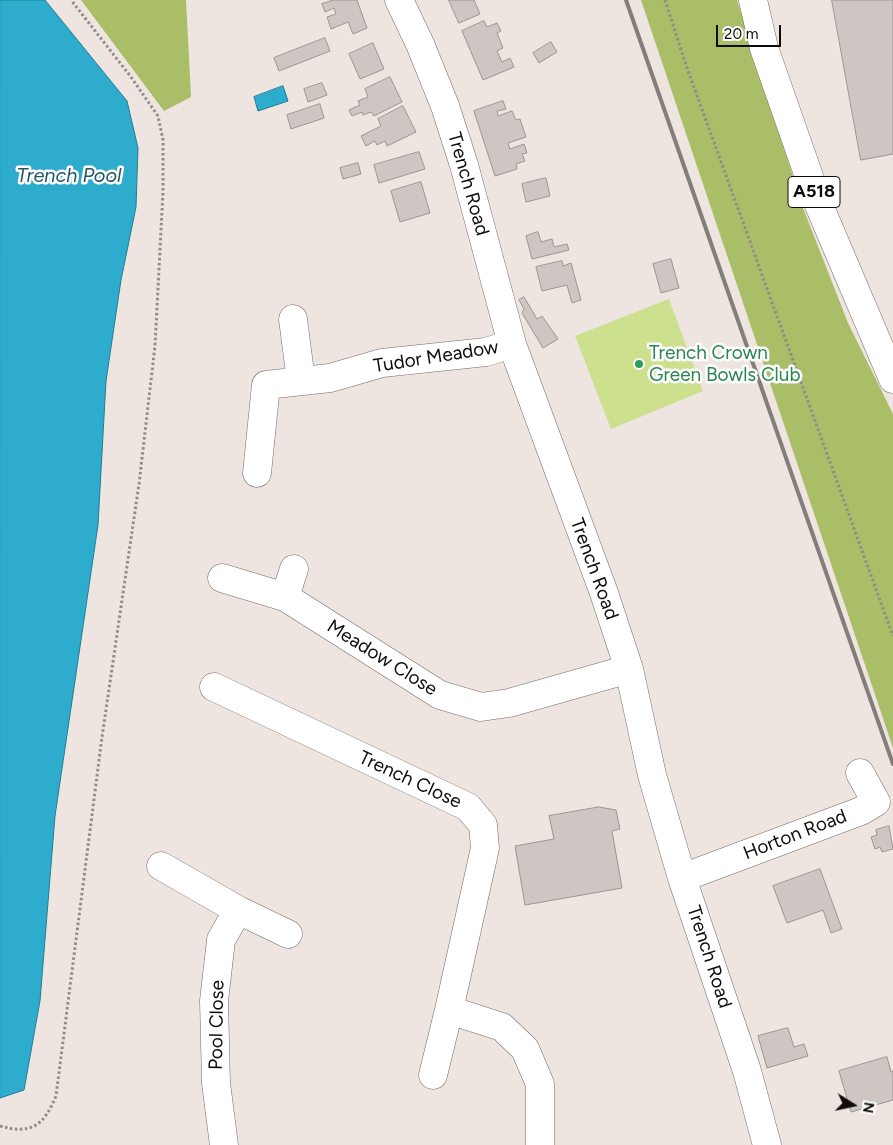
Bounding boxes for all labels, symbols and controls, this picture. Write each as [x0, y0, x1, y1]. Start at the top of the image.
scale bar [718, 15, 783, 47]
text: 20 m [724, 25, 758, 43]
street label: Trench Road [442, 130, 494, 238]
water label: Trench Pool [16, 164, 122, 188]
road number: A518 [788, 176, 840, 208]
street label: Tudor Meadow [372, 336, 500, 378]
place label: Trench Crown Green Bowls Club [649, 342, 801, 386]
marker: Trench Crown Green Bowls Club [633, 358, 645, 370]
street label: Trench Road [565, 515, 623, 623]
street label: Meadow Close [323, 615, 441, 701]
street label: Trench Close [355, 746, 465, 814]
street label: Horton Road [740, 805, 850, 865]
street label: Trench Road [682, 903, 736, 1011]
street label: Pool Close [205, 980, 229, 1070]
north arrow [828, 1080, 878, 1130]
text: N [859, 1101, 878, 1114]

